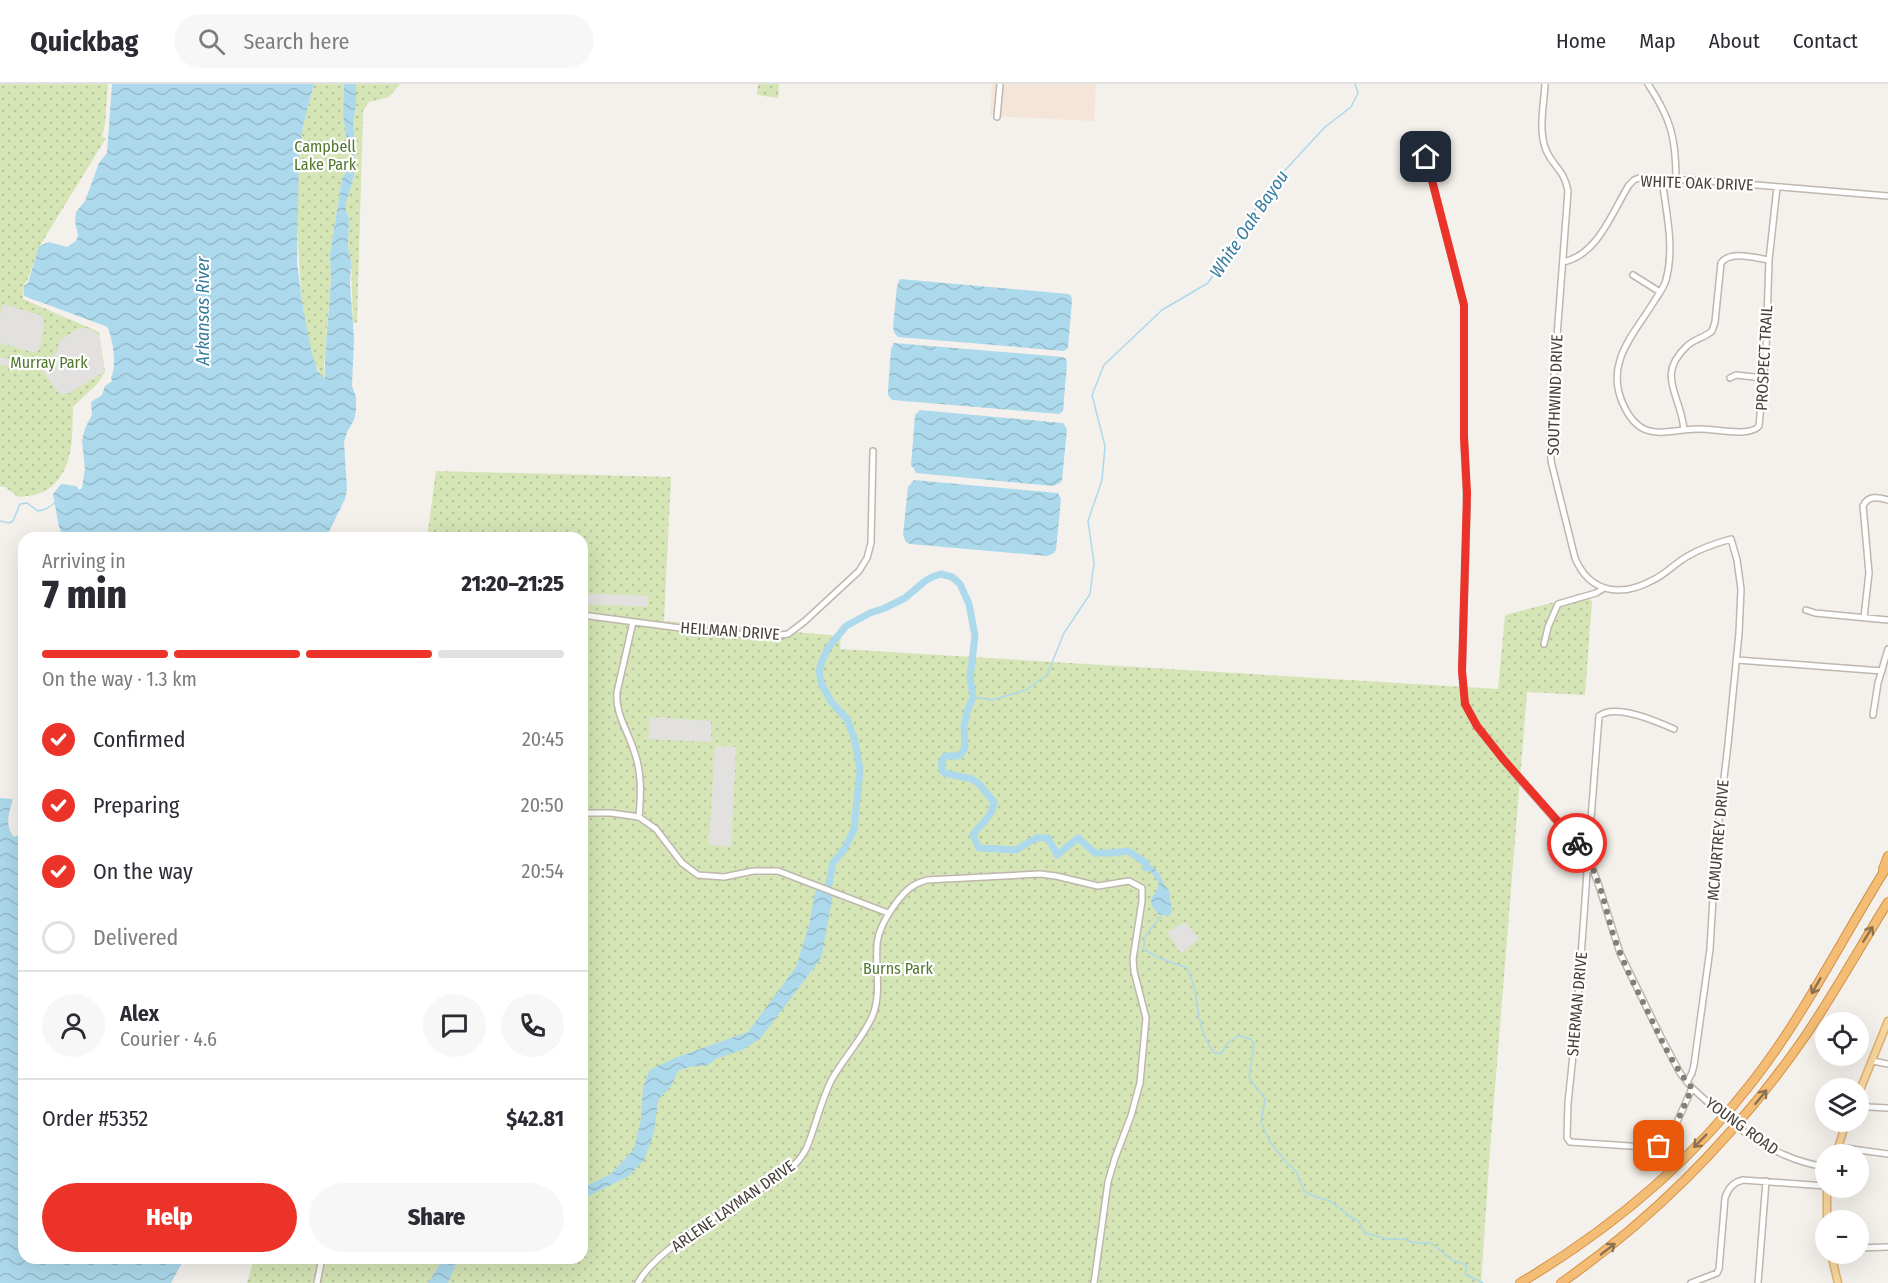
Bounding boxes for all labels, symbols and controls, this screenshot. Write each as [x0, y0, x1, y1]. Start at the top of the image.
search box [174, 14, 594, 68]
text: Quickbag [30, 25, 138, 58]
icon: search [195, 25, 228, 58]
text: Search here [243, 28, 349, 55]
text: Home [1556, 28, 1606, 54]
text: Map [1639, 28, 1676, 54]
text: About [1709, 28, 1760, 54]
text: Contact [1793, 28, 1858, 54]
pin [1400, 131, 1451, 182]
park label: Campbell Lake Park [294, 137, 357, 174]
icon: home [1409, 140, 1442, 173]
water label: White Oak Bayou [1205, 166, 1293, 282]
street label: WHITE OAK DRIVE [1640, 172, 1754, 194]
water label: Arkansas River [192, 256, 214, 366]
street label: PROSPECT TRAIL [1752, 305, 1776, 411]
street label: SOUTHWIND DRIVE [1543, 334, 1567, 456]
park label: Murray Park [10, 353, 88, 372]
text: Arriving in [42, 549, 126, 573]
text: 21:20–21:25 [461, 570, 564, 597]
text: 7 min [42, 572, 127, 618]
street label: HEILMAN DRIVE [680, 618, 780, 644]
text: On the way · 1.3 km [42, 667, 197, 691]
icon: check [42, 723, 75, 756]
text: Confirmed [93, 726, 186, 753]
text: 20:45 [522, 727, 564, 751]
street label: MCMURTREY DRIVE [1703, 779, 1733, 901]
icon: check [42, 789, 75, 822]
text: Preparing [93, 792, 179, 819]
text: 20:50 [521, 793, 564, 817]
courier [1547, 813, 1607, 873]
icon: bike [1561, 827, 1594, 860]
icon: check [42, 855, 75, 888]
text: On the way [93, 858, 193, 885]
text: 20:54 [522, 859, 564, 883]
text: Delivered [93, 924, 178, 951]
one-way arrow [1862, 926, 1874, 943]
street label: SHERMAN DRIVE [1563, 951, 1591, 1057]
park label: Burns Park [863, 959, 934, 978]
one-way arrow [1810, 977, 1822, 994]
button: person [42, 994, 105, 1057]
button: chat [423, 994, 486, 1057]
button: phone [501, 994, 564, 1057]
text: Alex [120, 1000, 159, 1027]
map controls [1815, 1012, 1869, 1264]
button: locate [1815, 1012, 1869, 1066]
text: Courier · 4.6 [120, 1027, 217, 1051]
button: layers [1815, 1078, 1869, 1132]
one-way arrow [1754, 1089, 1767, 1105]
street label: YOUNG ROAD [1702, 1093, 1782, 1159]
text: Order #5352 [42, 1105, 148, 1132]
text: $42.81 [506, 1105, 564, 1132]
pin [1633, 1120, 1684, 1171]
icon: bag [1642, 1129, 1675, 1162]
one-way arrow [1692, 1134, 1707, 1149]
button: + [1815, 1144, 1869, 1198]
street label: ARLENE LAYMAN DRIVE [668, 1156, 798, 1256]
button: Help [42, 1183, 297, 1252]
button: Share [309, 1183, 564, 1252]
button: − [1815, 1210, 1869, 1264]
one-way arrow [1600, 1242, 1616, 1255]

